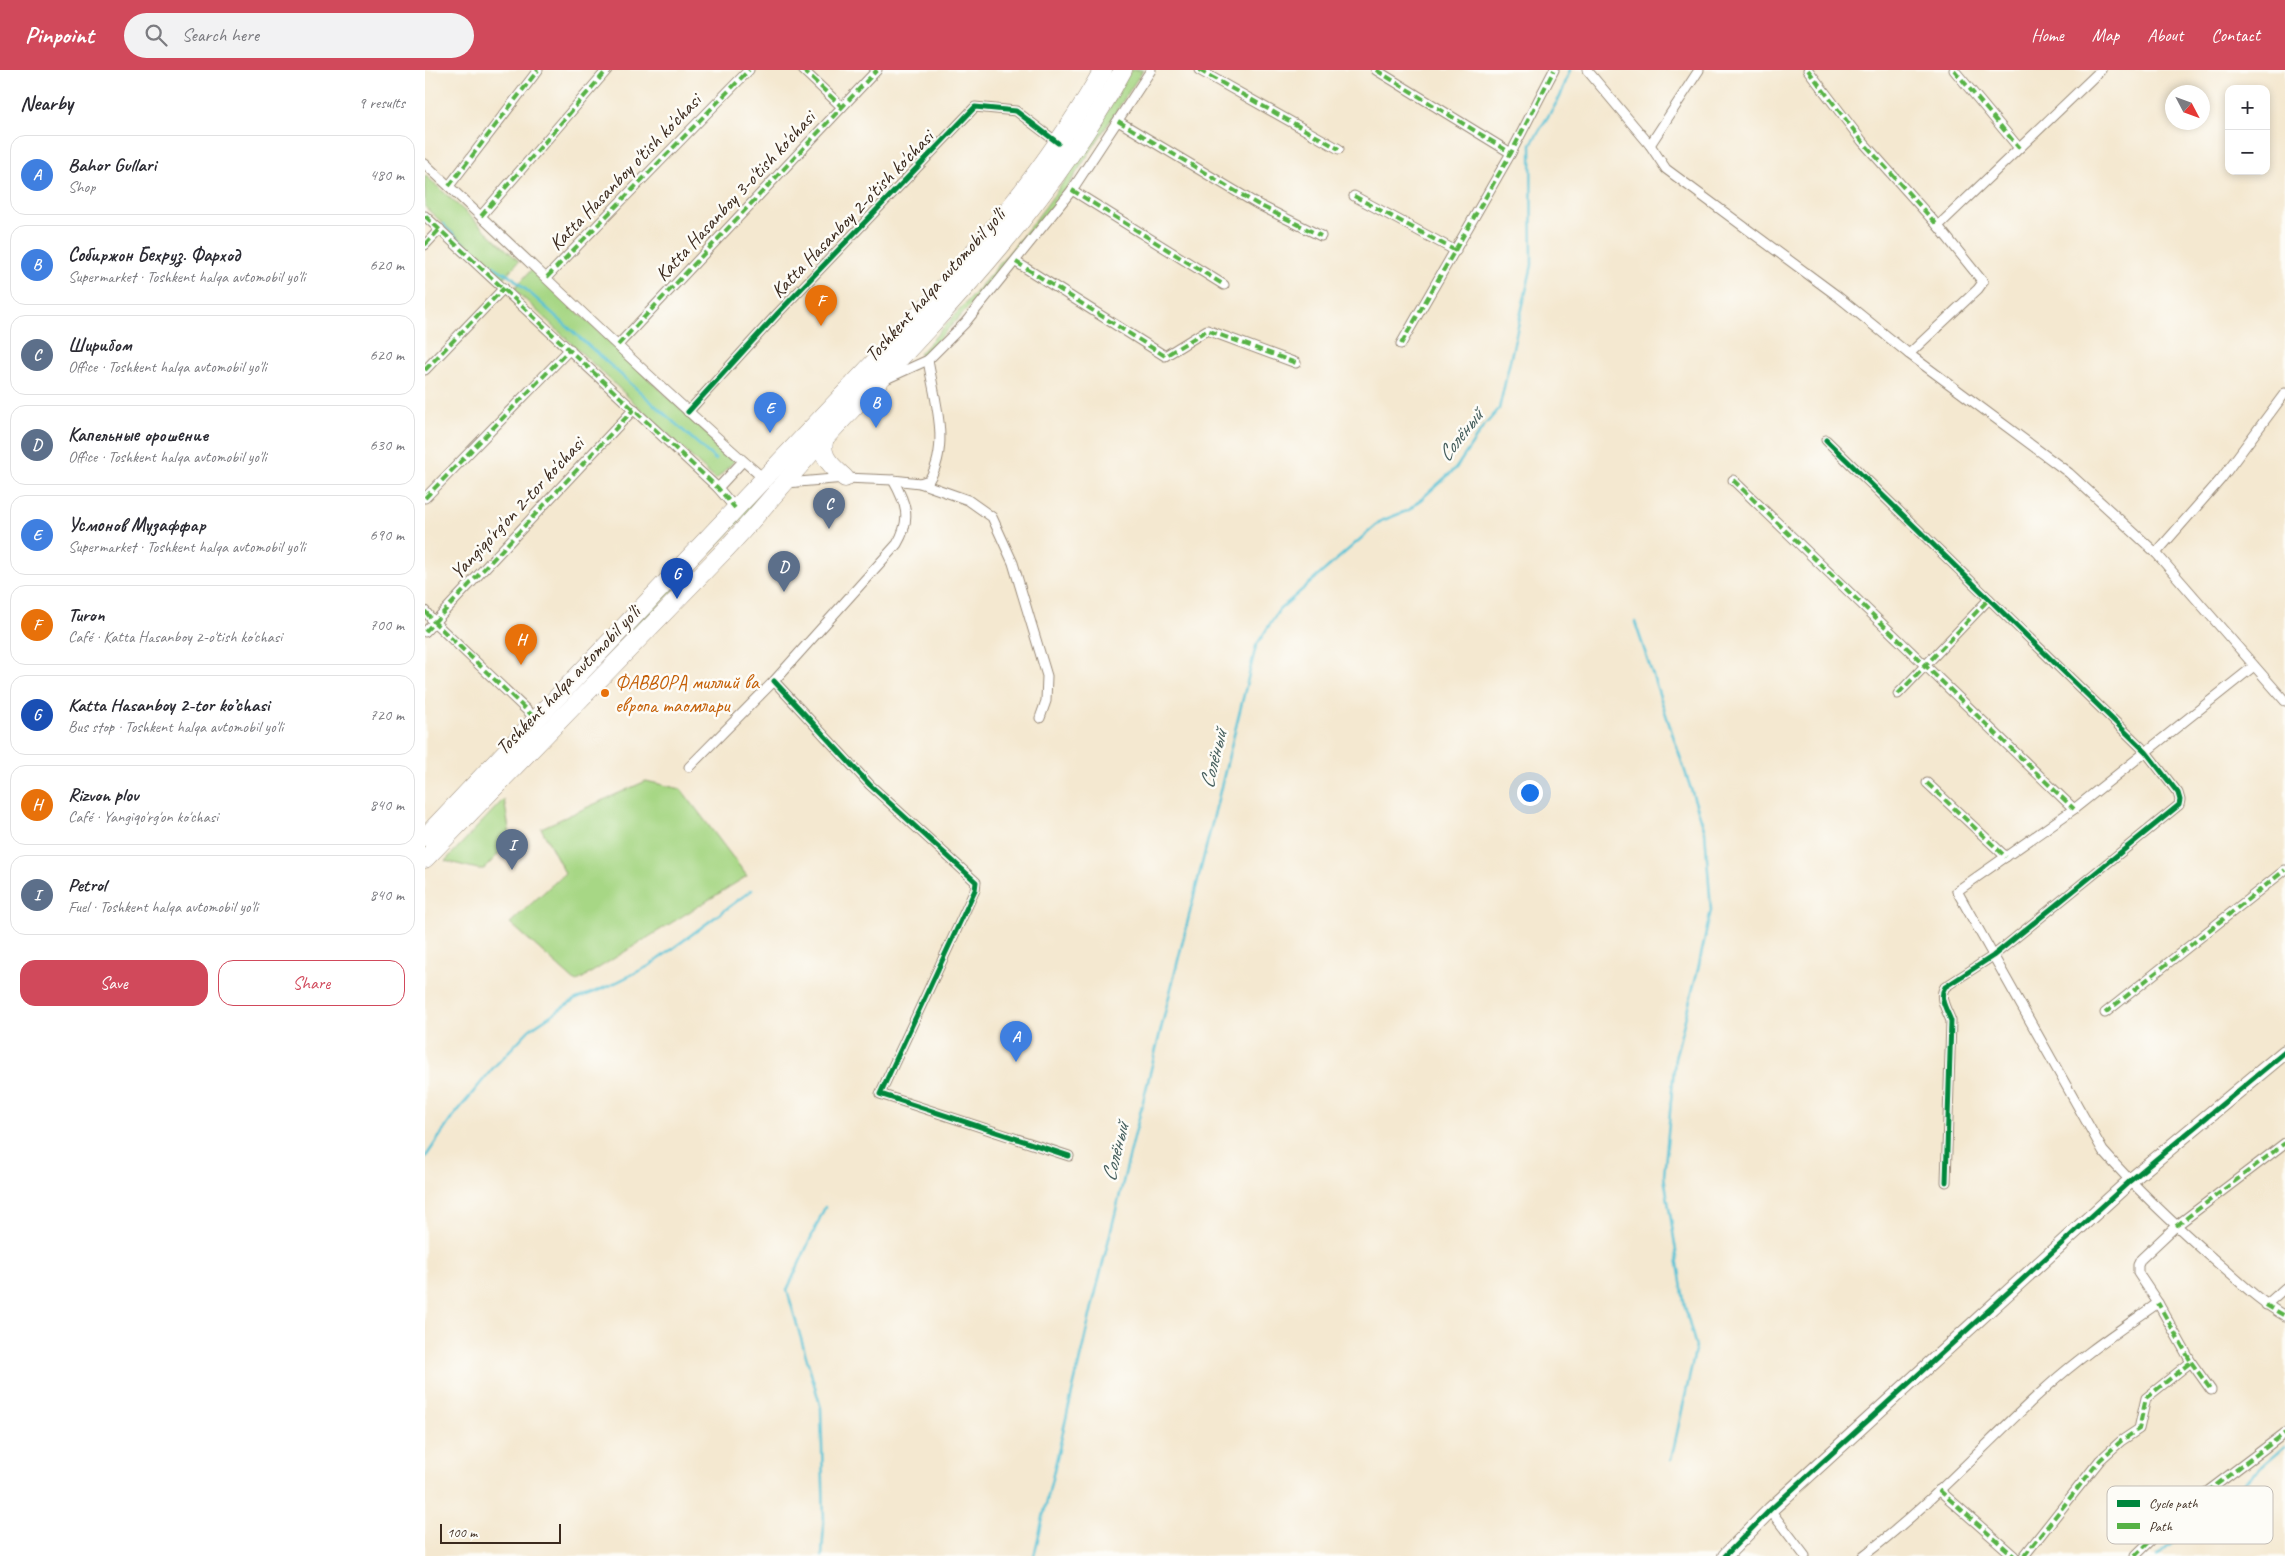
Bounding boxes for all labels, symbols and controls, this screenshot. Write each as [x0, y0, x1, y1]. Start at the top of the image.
search box [124, 13, 474, 58]
text: Pinpoint [25, 20, 94, 50]
icon: search [142, 21, 170, 49]
text: Search here [182, 23, 259, 47]
text: Home [2031, 24, 2064, 46]
text: Map [2092, 24, 2119, 46]
text: About [2147, 24, 2183, 46]
text: Contact [2211, 24, 2260, 46]
north arrow [2165, 85, 2210, 130]
map controls [2225, 85, 2270, 175]
button: + [2225, 85, 2270, 130]
street label: Katta Hasanboy o'tish ko'chasi [544, 87, 708, 256]
text: Nearby [20, 90, 73, 116]
text: 9 results [358, 93, 405, 113]
street label: Katta Hasanboy 3-o'tish ko'chasi [650, 104, 822, 286]
street label: Katta Hasanboy 2-o'tish ko'chasi [765, 123, 940, 303]
button: − [2225, 130, 2270, 175]
text: Bahor Gullari [68, 153, 156, 177]
text: A [33, 165, 41, 185]
text: 480 m [370, 165, 404, 185]
text: Shop [68, 177, 95, 197]
street label: Toshkent halqa avtomobil yo'li [859, 201, 1012, 367]
text: Собиржон Бехруз. Фарход [68, 243, 240, 267]
text: B [33, 255, 41, 275]
text: 620 m [370, 255, 404, 275]
text: Supermarket · Toshkent halqa avtomobil yo'li [68, 267, 305, 287]
pin: F [805, 285, 837, 326]
text: Ширибом [68, 333, 132, 357]
text: C [33, 345, 41, 365]
text: 620 m [370, 345, 404, 365]
text: Office · Toshkent halqa avtomobil yo'li [68, 357, 266, 377]
pin: B [860, 387, 892, 428]
pin: E [754, 392, 786, 433]
water label: Солёный [1431, 400, 1491, 466]
text: Капельные орошение [68, 423, 208, 447]
street label: Yangiqo'rg'on 2-tor ko'chasi [445, 430, 591, 584]
text: D [32, 435, 42, 455]
text: 630 m [370, 435, 404, 455]
text: Office · Toshkent halqa avtomobil yo'li [68, 447, 266, 467]
pin: C [813, 488, 845, 529]
text: Усмонов Музаффар [68, 513, 206, 537]
text: E [33, 525, 41, 545]
text: 690 m [370, 525, 404, 545]
text: Supermarket · Toshkent halqa avtomobil yo'li [68, 537, 305, 557]
pin: D [768, 551, 800, 592]
pin: G [661, 558, 693, 599]
street label: Toshkent halqa avtomobil yo'li [490, 598, 647, 760]
text: Turon [68, 603, 104, 627]
text: F [33, 615, 41, 635]
text: 700 m [370, 615, 404, 635]
pin: H [505, 624, 537, 665]
text: Café · Katta Hasanboy 2-o'tish ko'chasi [68, 627, 282, 647]
place label: ФАВВОРА миллий ва европа таомлари [615, 670, 760, 718]
marker: ФАВВОРА миллий ва европа таомлари [599, 687, 611, 699]
text: Katta Hasanboy 2-tor ko’chasi [68, 693, 270, 717]
text: G [33, 705, 41, 725]
text: 720 m [370, 705, 404, 725]
text: Bus stop · Toshkent halqa avtomobil yo'li [68, 717, 283, 737]
water label: Солёный [1193, 723, 1234, 791]
your location [1517, 780, 1543, 806]
text: Rizvon plov [68, 783, 138, 807]
text: H [32, 795, 42, 815]
text: 840 m [370, 795, 404, 815]
text: Café · Yangiqo'rg'on ko'chasi [68, 807, 218, 827]
pin: I [496, 829, 528, 870]
text: Petrol [68, 873, 106, 897]
text: I [34, 885, 40, 905]
text: 840 m [370, 885, 404, 905]
text: Fuel · Toshkent halqa avtomobil yo'li [68, 897, 258, 917]
button: Save [20, 960, 208, 1006]
button: Share [218, 960, 405, 1006]
pin: A [1000, 1021, 1032, 1062]
water label: Солёный [1095, 1116, 1136, 1184]
legend [2107, 1486, 2273, 1544]
text: Cycle path [2149, 1495, 2198, 1512]
text: Path [2149, 1518, 2173, 1535]
scale bar [440, 1521, 561, 1544]
text: 100 m [447, 1524, 477, 1541]

